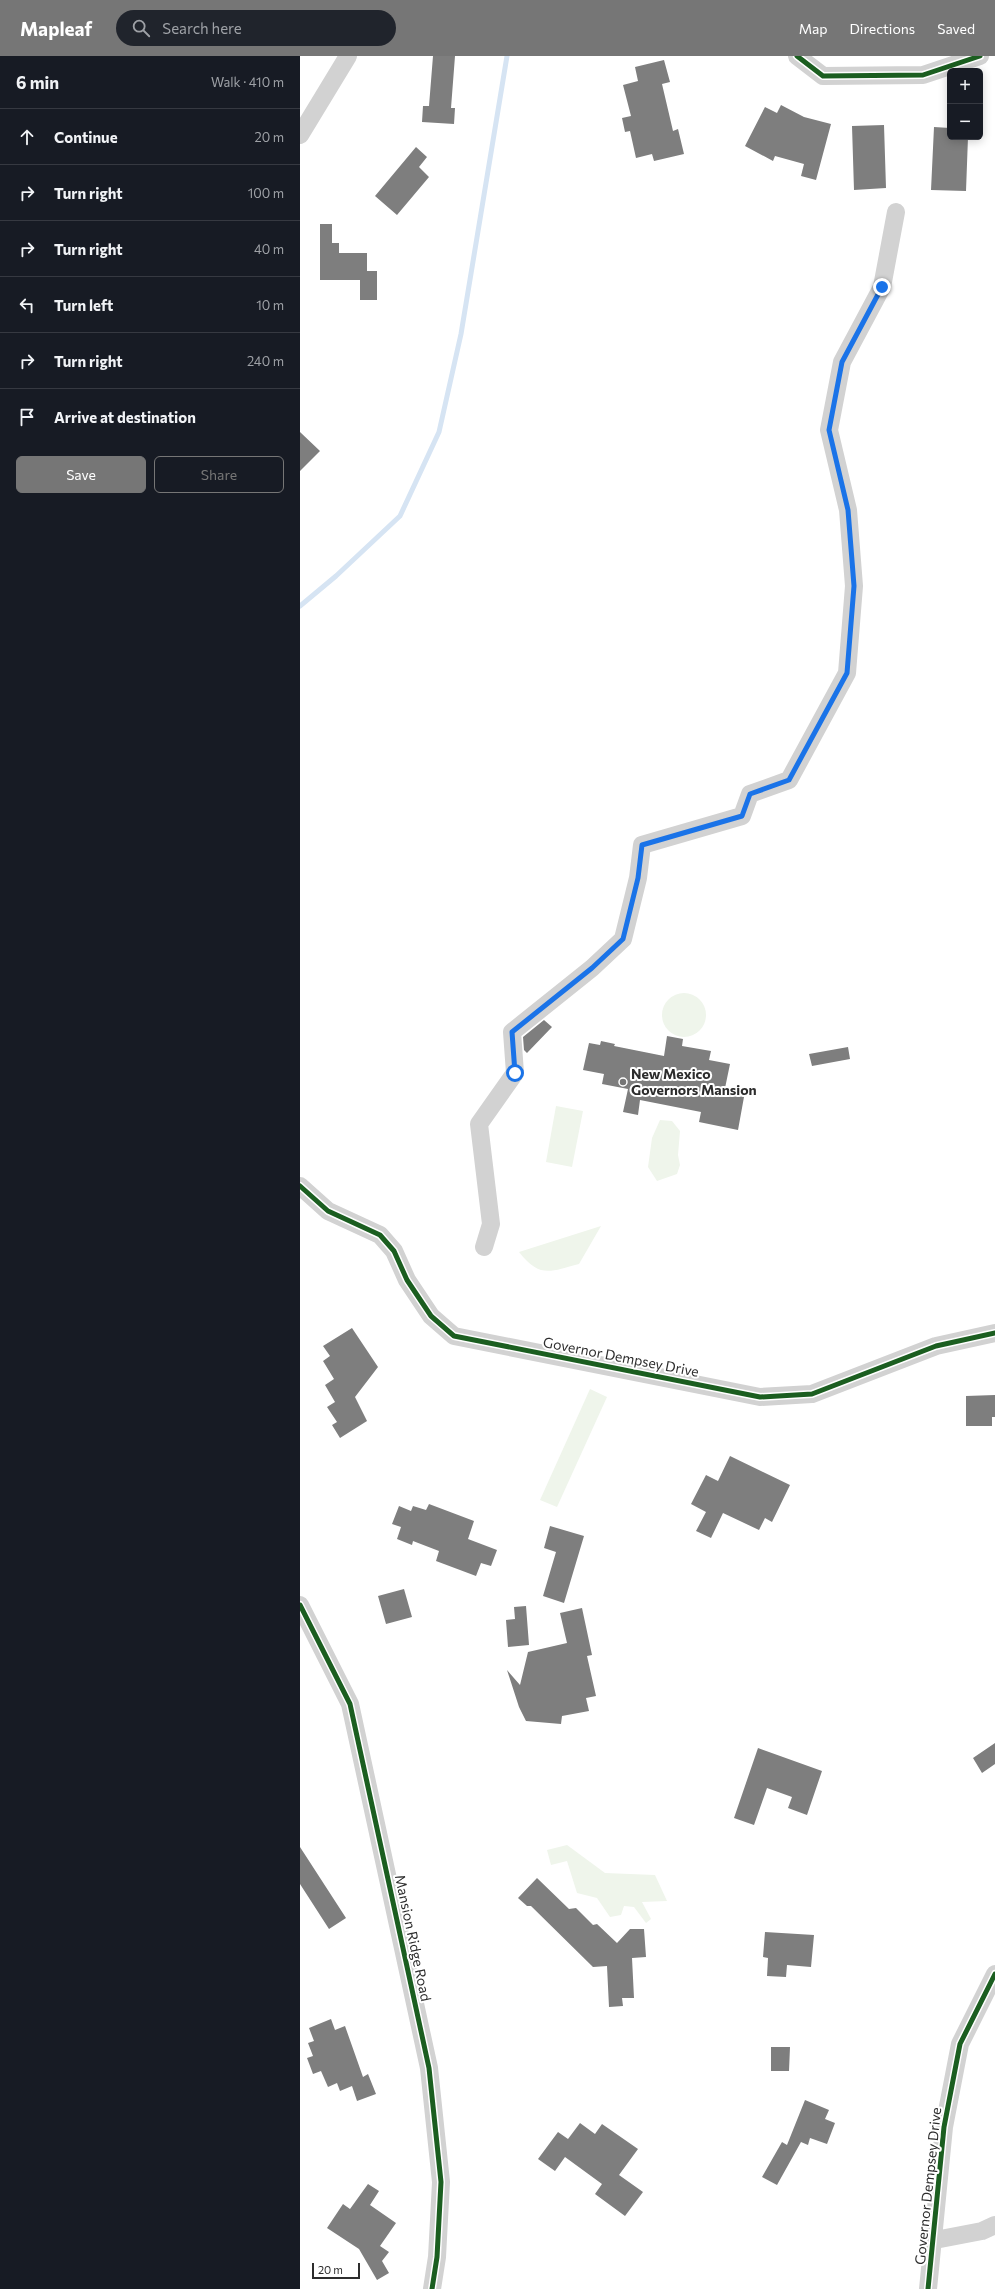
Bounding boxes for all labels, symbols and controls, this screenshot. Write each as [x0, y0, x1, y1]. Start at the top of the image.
search box [116, 10, 396, 46]
text: Mapleaf [20, 17, 92, 40]
icon: search [130, 17, 152, 39]
text: Search here [162, 19, 242, 37]
text: Map [799, 20, 828, 37]
text: Directions [850, 20, 915, 37]
text: Saved [937, 20, 975, 37]
map controls [947, 68, 983, 140]
button: + [947, 68, 983, 104]
text: 6 min [16, 72, 59, 93]
text: Walk · 410 m [211, 74, 284, 90]
button: − [947, 104, 983, 140]
icon: ahead [16, 126, 38, 148]
text: Continue [54, 128, 118, 146]
text: 20 m [255, 129, 284, 145]
icon: right [16, 182, 38, 204]
text: Turn right [54, 184, 123, 202]
text: 100 m [248, 185, 284, 201]
icon: right [16, 238, 38, 260]
text: Turn right [54, 240, 123, 258]
text: 40 m [254, 241, 284, 257]
route end [873, 278, 891, 296]
icon: left [16, 294, 38, 316]
text: Turn left [54, 296, 113, 314]
text: 10 m [256, 297, 284, 313]
icon: right [16, 350, 38, 372]
text: Turn right [54, 352, 123, 370]
text: 240 m [247, 353, 284, 369]
icon: arrive [16, 406, 38, 428]
text: Arrive at destination [54, 408, 196, 426]
button: Save [16, 456, 146, 493]
button: Share [154, 456, 284, 493]
route start [506, 1064, 524, 1082]
place label: New Mexico Governors Mansion [631, 1065, 757, 1098]
marker: New Mexico Governors Mansion [618, 1077, 628, 1087]
street label: Governor Dempsey Drive [542, 1333, 700, 1380]
street label: Mansion Ridge Road [392, 1873, 435, 2003]
street label: Governor Dempsey Drive [911, 2106, 944, 2266]
scale bar [312, 2261, 360, 2280]
text: 20 m [318, 2263, 343, 2276]

